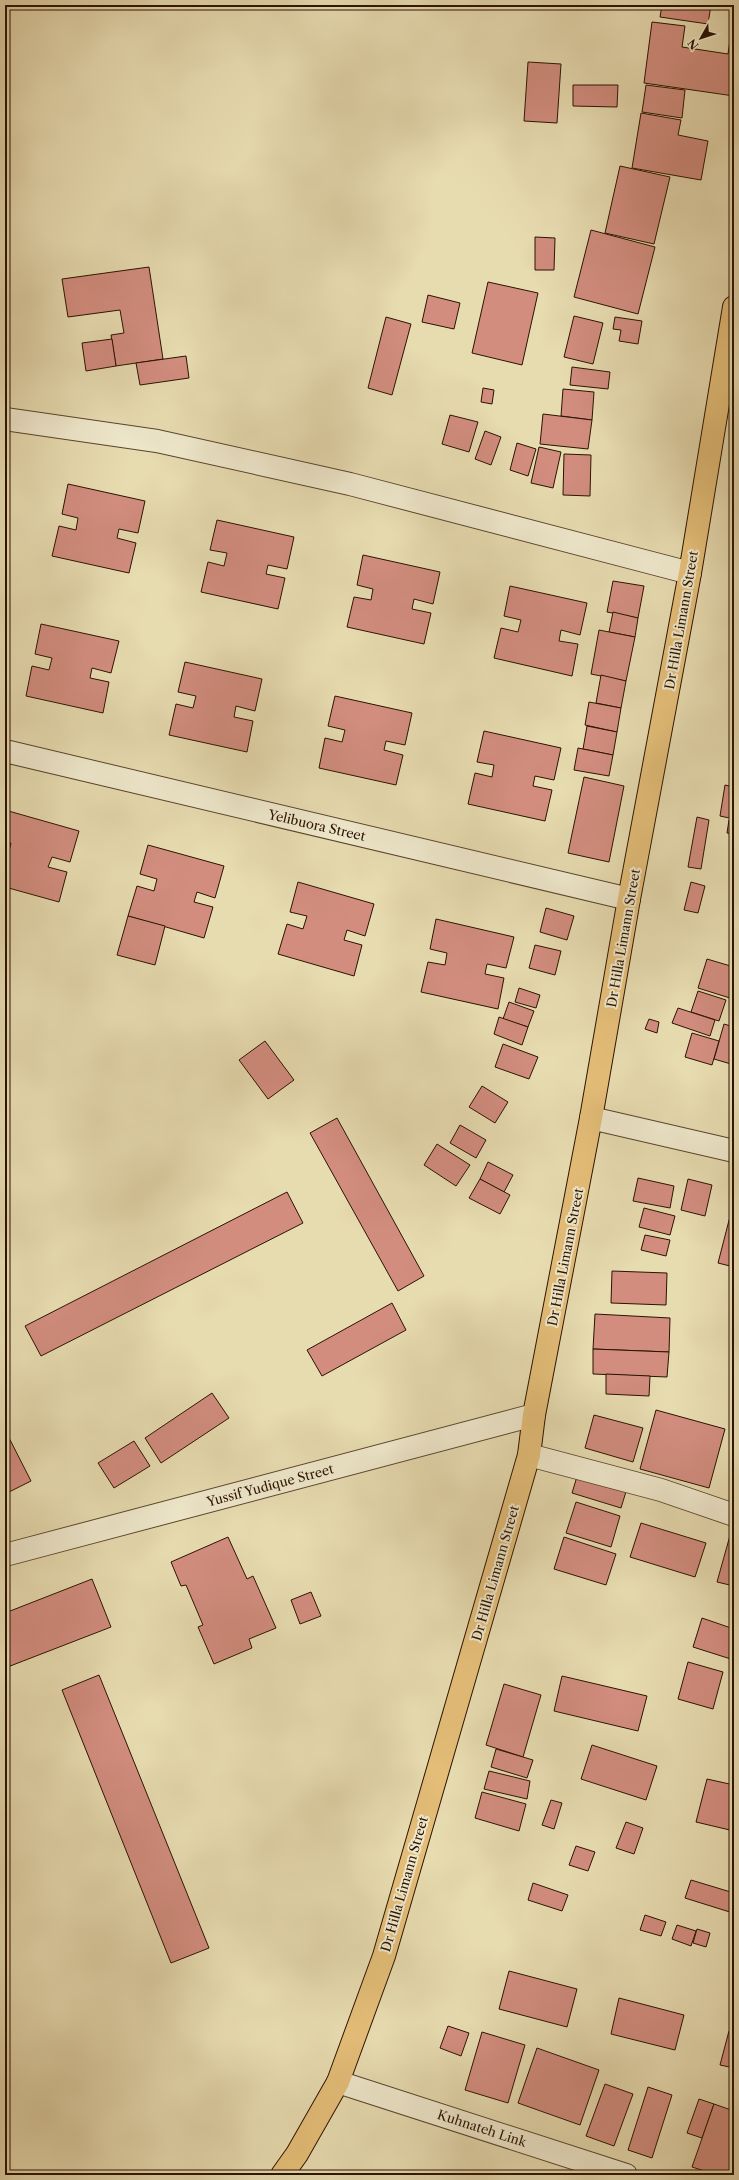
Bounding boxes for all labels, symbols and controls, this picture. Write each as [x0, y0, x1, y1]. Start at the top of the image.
north arrow [681, 18, 721, 58]
text: N [685, 36, 702, 52]
street label: Dr Hilla Limann Street [661, 549, 701, 690]
street label: Yelibuora Street [266, 806, 367, 844]
street label: Dr Hilla Limann Street [603, 867, 643, 1008]
street label: Dr Hilla Limann Street [544, 1186, 586, 1327]
street label: Yussif Yudique Street [204, 1460, 336, 1510]
street label: Dr Hilla Limann Street [468, 1503, 522, 1643]
street label: Dr Hilla Limann Street [377, 1814, 431, 1954]
street label: Kuhnateh Link [435, 2106, 529, 2150]

